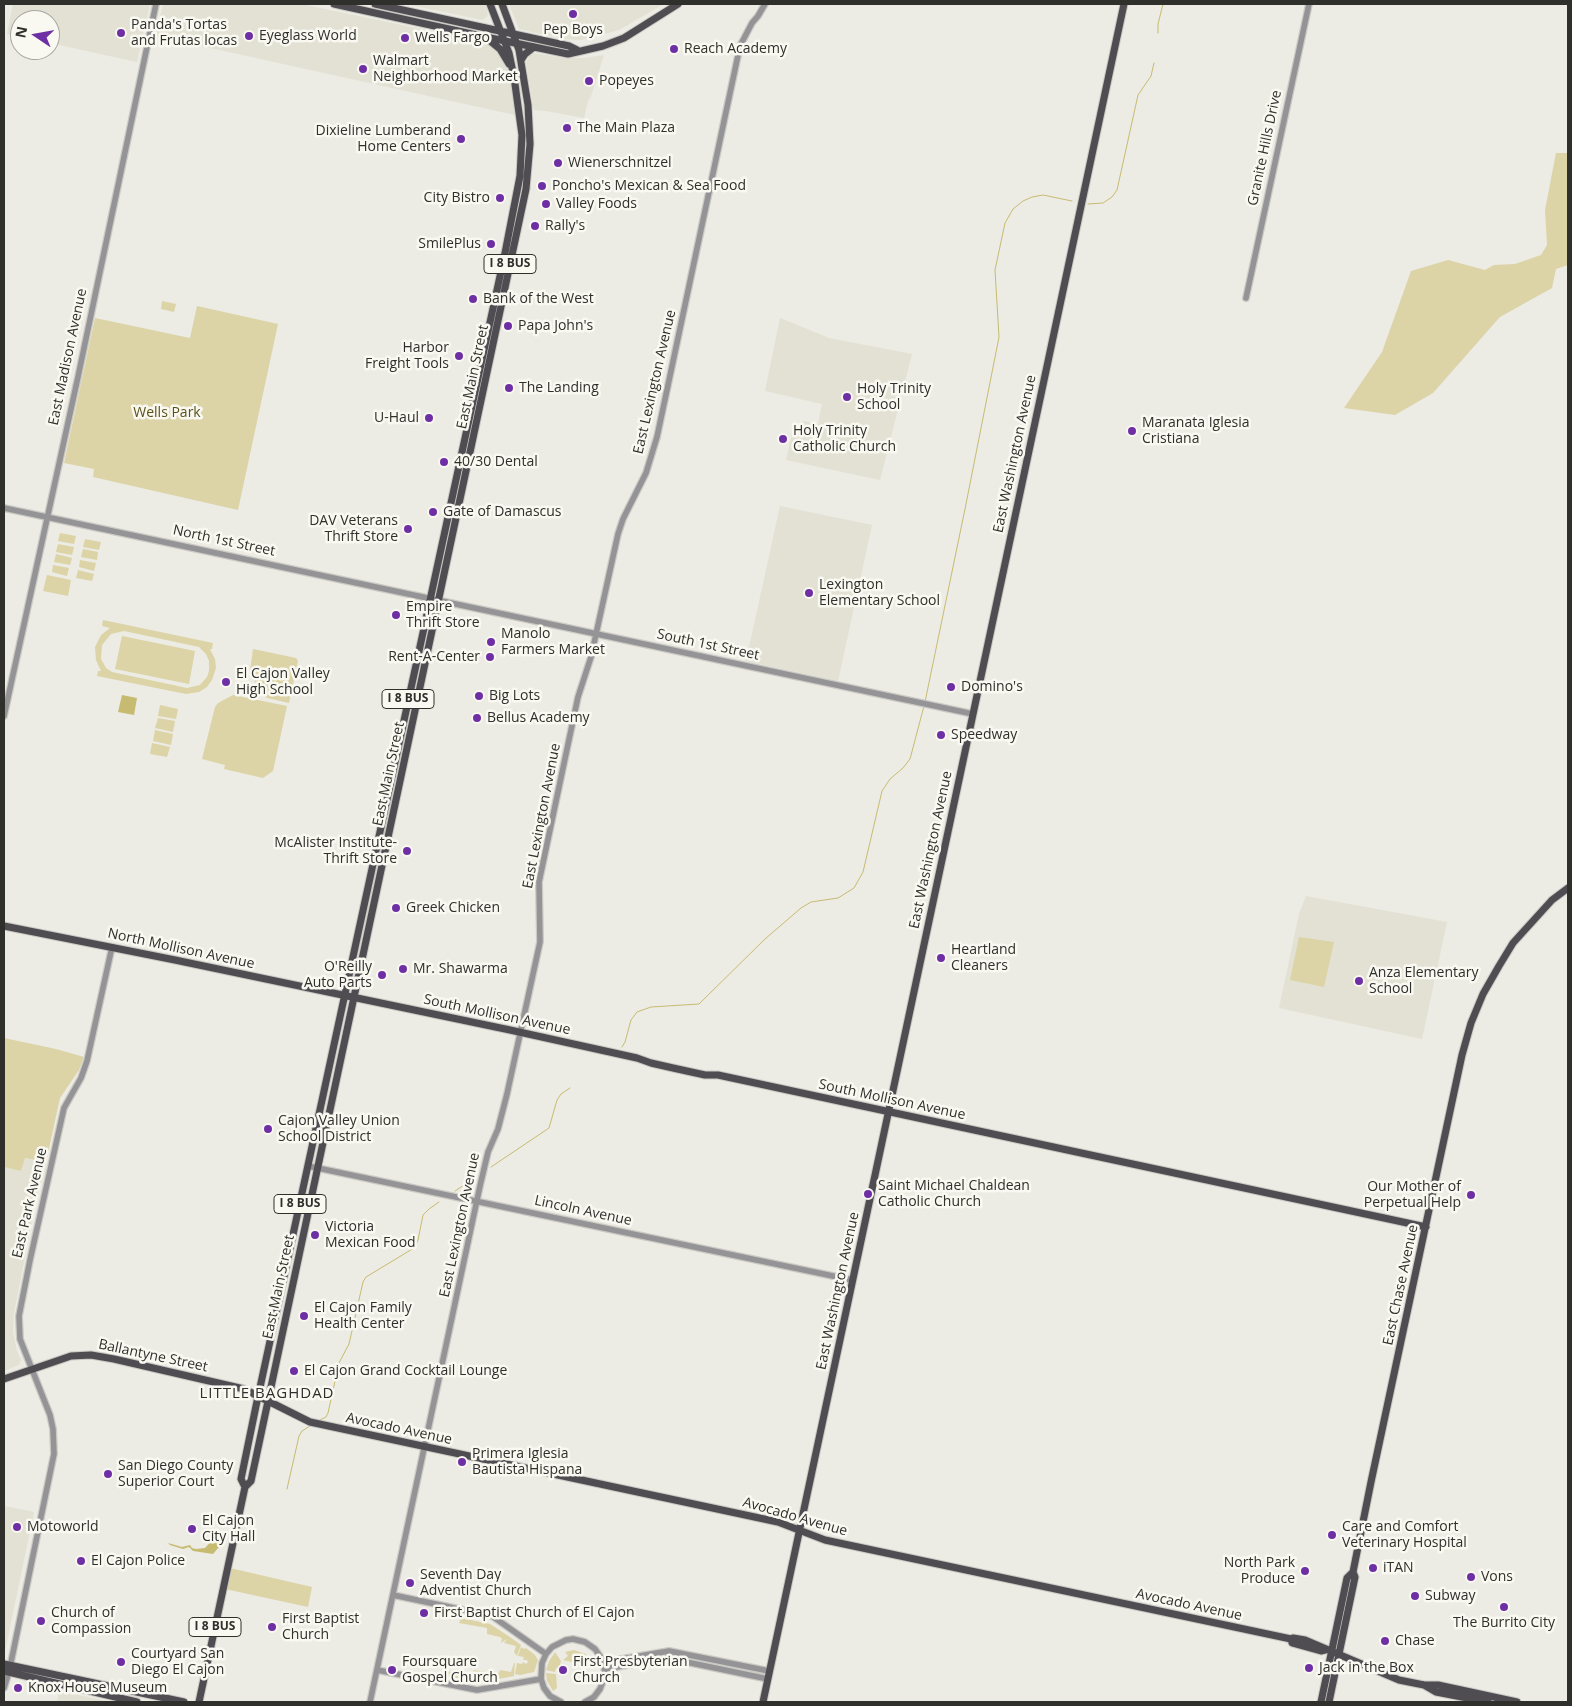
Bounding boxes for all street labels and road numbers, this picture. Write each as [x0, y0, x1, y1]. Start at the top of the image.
street label: Granite Hills Drive [1245, 89, 1285, 207]
road number: I 8 BUS [484, 254, 536, 274]
street label: East Madison Avenue [45, 287, 91, 427]
street label: East Lexington Avenue [630, 308, 680, 456]
street label: East Main Street [454, 323, 492, 431]
street label: East Washington Avenue [990, 374, 1040, 534]
street label: North 1st Street [171, 522, 277, 560]
street label: South 1st Street [655, 626, 761, 664]
road number: I 8 BUS [382, 690, 434, 709]
street label: East Main Street [370, 720, 408, 828]
street label: East Lexington Avenue [520, 742, 564, 890]
street label: East Washington Avenue [906, 770, 956, 930]
street label: North Mollison Avenue [106, 925, 256, 973]
street label: South Mollison Avenue [422, 991, 572, 1039]
street label: South Mollison Avenue [817, 1076, 967, 1124]
street label: East Park Avenue [9, 1146, 51, 1260]
street label: East Lexington Avenue [436, 1151, 484, 1299]
street label: Lincoln Avenue [533, 1192, 633, 1230]
road number: I 8 BUS [274, 1194, 326, 1214]
street label: East Washington Avenue [813, 1211, 863, 1371]
street label: East Chase Avenue [1380, 1223, 1422, 1347]
street label: East Main Street [260, 1233, 298, 1341]
street label: Ballantyne Street [97, 1336, 209, 1376]
street label: Avocado Avenue [344, 1410, 454, 1448]
street label: Avocado Avenue [741, 1494, 849, 1540]
street label: Avocado Avenue [1134, 1586, 1244, 1624]
road number: I 8 BUS [189, 1618, 241, 1636]

